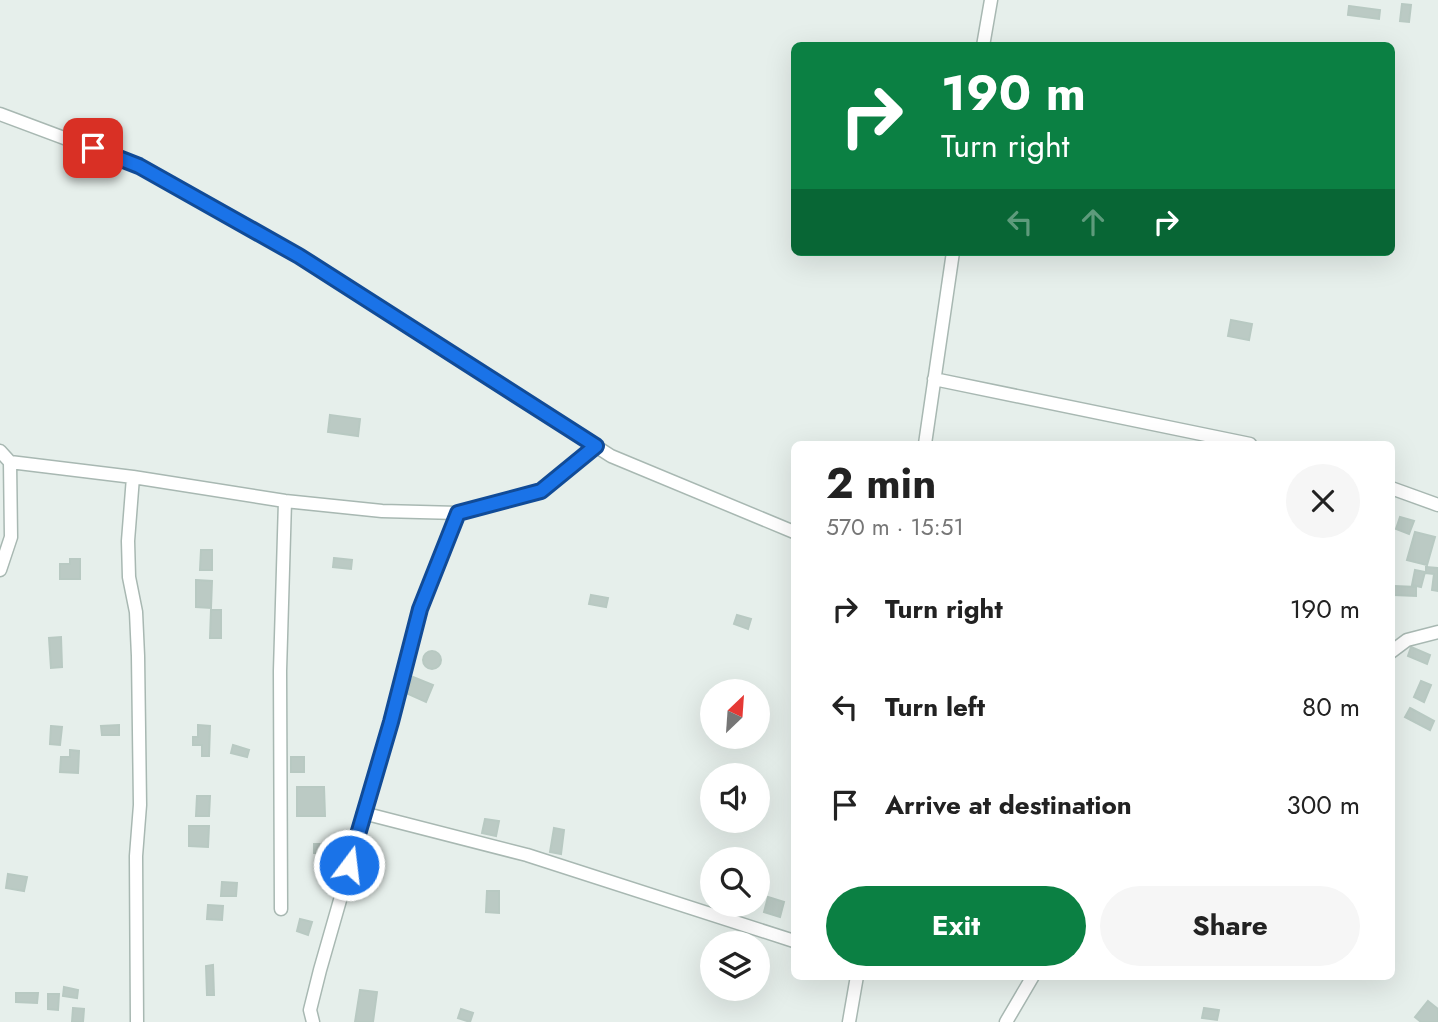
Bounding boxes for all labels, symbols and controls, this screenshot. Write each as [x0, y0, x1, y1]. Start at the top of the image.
text: 190 m [941, 58, 1086, 128]
icon: right [826, 70, 917, 161]
pin [63, 118, 123, 178]
text: Turn right [941, 123, 1070, 169]
icon: arrive [74, 129, 112, 167]
icon: left [1001, 203, 1039, 241]
icon: ahead [1074, 203, 1112, 241]
icon: right [1147, 203, 1185, 241]
text: 2 min [826, 453, 936, 514]
button: close [1286, 464, 1360, 538]
text: 570 m · 15:51 [826, 510, 964, 544]
icon: right [826, 590, 864, 628]
text: Turn right [885, 590, 1003, 628]
text: 190 m [1290, 590, 1360, 628]
north arrow [700, 679, 770, 749]
map controls [700, 679, 770, 1001]
icon: left [826, 688, 864, 726]
text: Turn left [885, 688, 985, 726]
text: 80 m [1302, 688, 1360, 726]
button: sound [700, 763, 770, 833]
icon: arrive [826, 786, 864, 824]
text: Arrive at destination [885, 786, 1132, 824]
text: 300 m [1287, 786, 1360, 824]
position arrow [312, 828, 386, 902]
button: search [700, 847, 770, 917]
button: Exit [826, 886, 1086, 966]
button: Share [1100, 886, 1360, 966]
button: layers [700, 931, 770, 1001]

